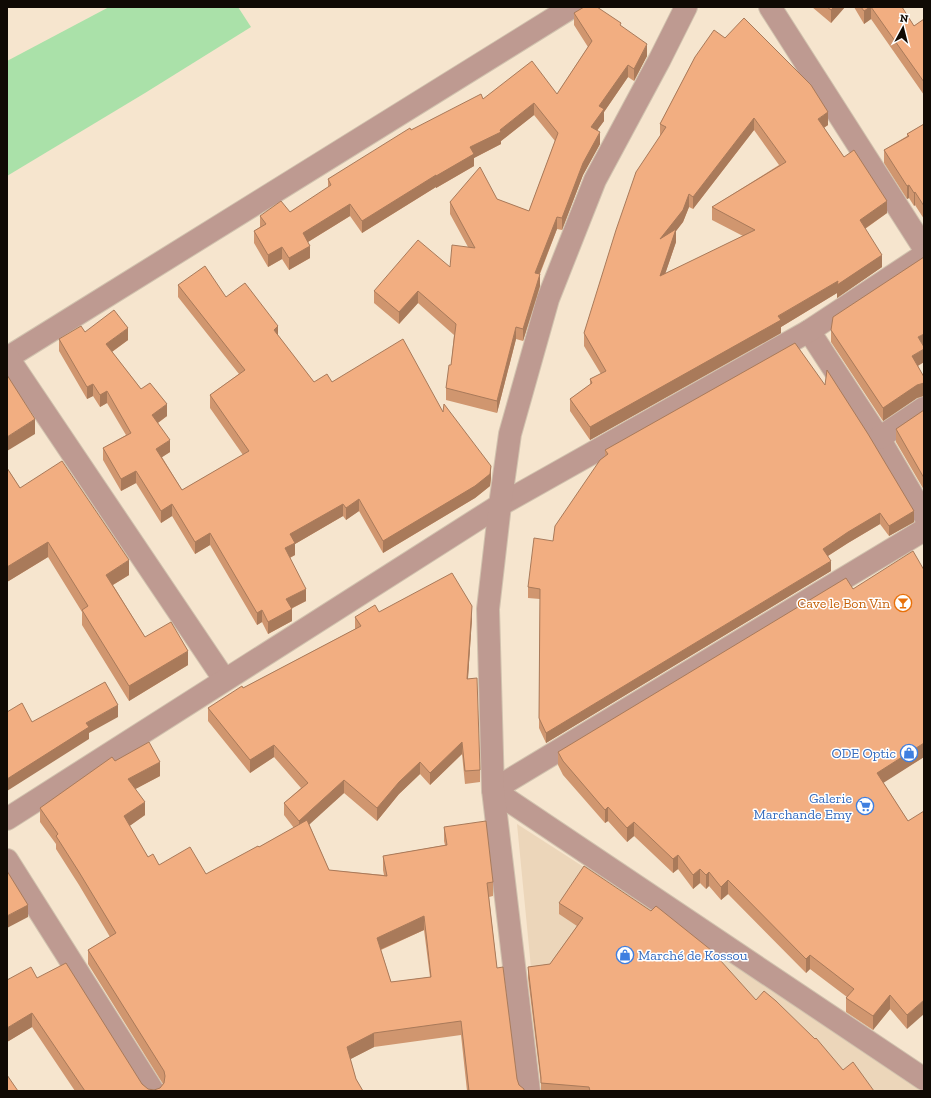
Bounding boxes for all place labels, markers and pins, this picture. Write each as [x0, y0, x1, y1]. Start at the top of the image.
bar icon: Cave le Bon Vin [893, 593, 913, 613]
place label: Cave le Bon Vin [797, 595, 890, 612]
shop icon: ODE Optic [899, 743, 919, 763]
place label: ODE Optic [831, 745, 896, 762]
place label: Galerie Marchande Emy [753, 790, 853, 823]
supermarket icon: Galerie Marchande Emy [855, 796, 875, 816]
shop icon: Marché de Kossou [615, 945, 635, 965]
place label: Marché de Kossou [638, 947, 748, 964]

